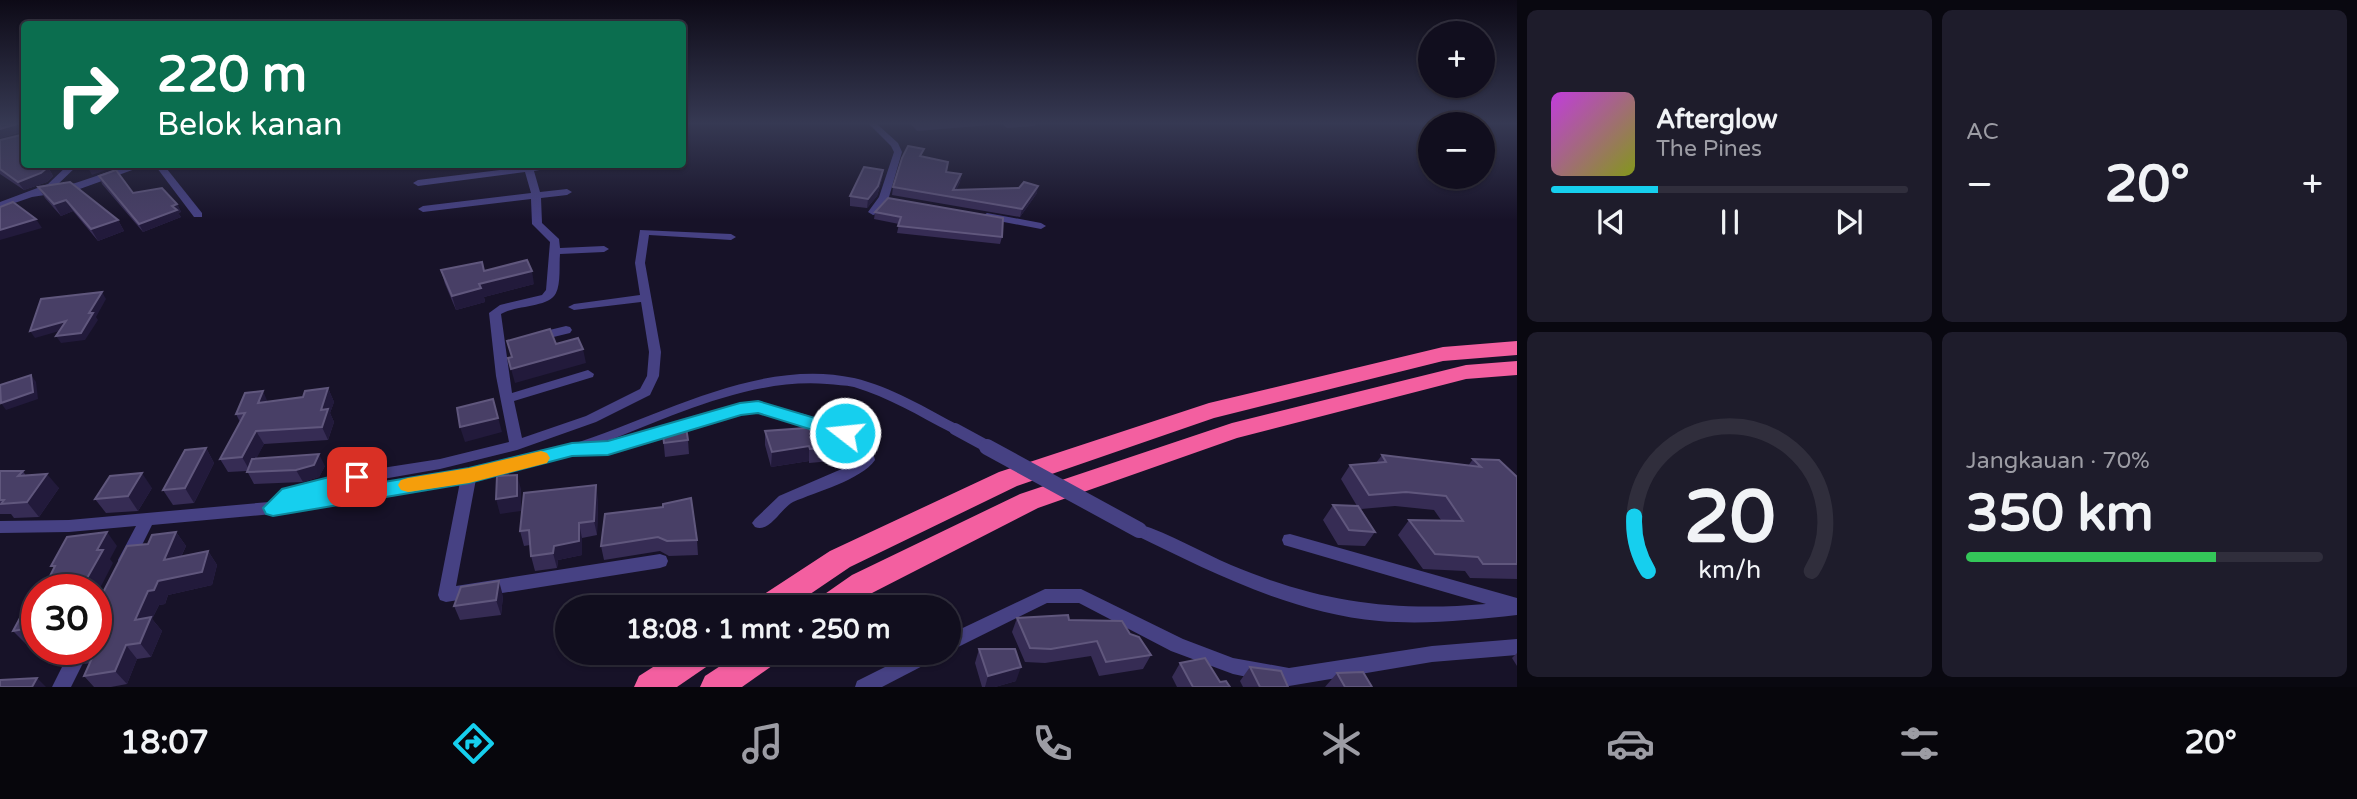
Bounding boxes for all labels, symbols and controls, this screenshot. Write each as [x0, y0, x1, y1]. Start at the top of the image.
map controls [1418, 21, 1495, 189]
button: + [1418, 21, 1495, 98]
text: 220 m [157, 46, 307, 105]
icon: right [42, 49, 133, 140]
text: Afterglow [1656, 104, 1778, 135]
text: Belok kanan [157, 106, 342, 144]
button: − [1418, 112, 1495, 189]
text: AC [1966, 118, 1999, 146]
text: The Pines [1656, 135, 1762, 163]
text: 20° [2105, 153, 2190, 216]
text: − [1966, 162, 1993, 208]
text: + [2302, 162, 2323, 208]
icon: previous [1592, 203, 1630, 241]
icon: pause [1711, 203, 1749, 241]
icon: next [1830, 203, 1868, 241]
position arrow [808, 396, 882, 470]
pin [327, 447, 387, 507]
text: Jangkauan · 70% [1966, 447, 2150, 475]
icon: arrive [338, 458, 376, 496]
text: 20 [1684, 474, 1775, 562]
text: 350 km [1966, 482, 2154, 545]
text: km/h [1698, 554, 1761, 584]
speed limit sign: 30 [21, 574, 112, 665]
text: 18:08 · 1 mnt · 250 m [626, 614, 890, 645]
icon: directions [449, 719, 498, 768]
icon: music [738, 719, 787, 768]
icon: phone [1028, 719, 1077, 768]
icon: climate [1317, 719, 1366, 768]
icon: car [1606, 719, 1655, 768]
icon: filters [1895, 719, 1944, 768]
text: 18:07 [120, 724, 209, 762]
text: 20° [2184, 724, 2237, 762]

